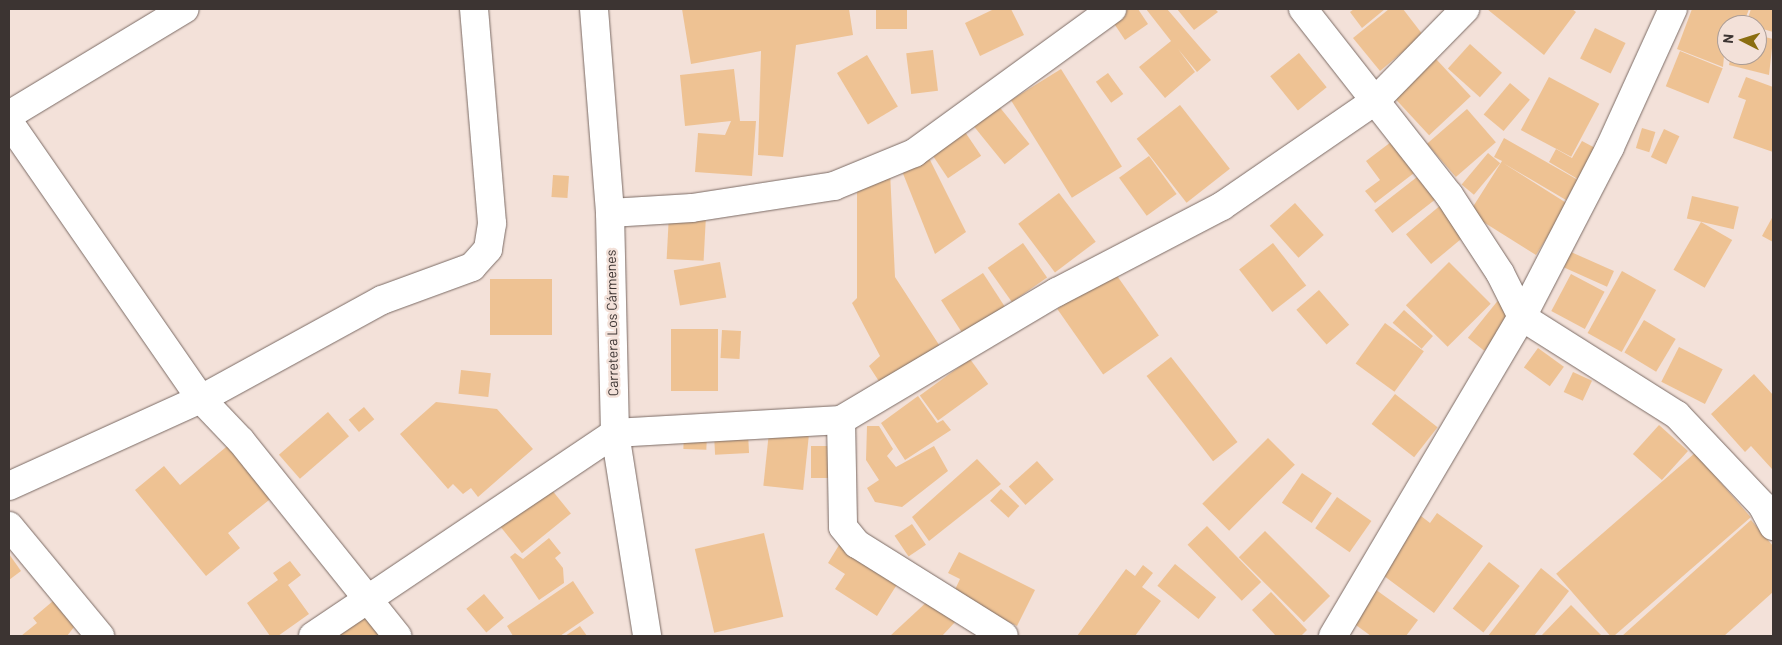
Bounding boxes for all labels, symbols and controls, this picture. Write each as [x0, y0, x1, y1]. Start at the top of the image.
north arrow [1717, 15, 1767, 65]
text: N [1719, 33, 1736, 44]
street label: Carretera Los Cármenes [602, 250, 622, 396]

